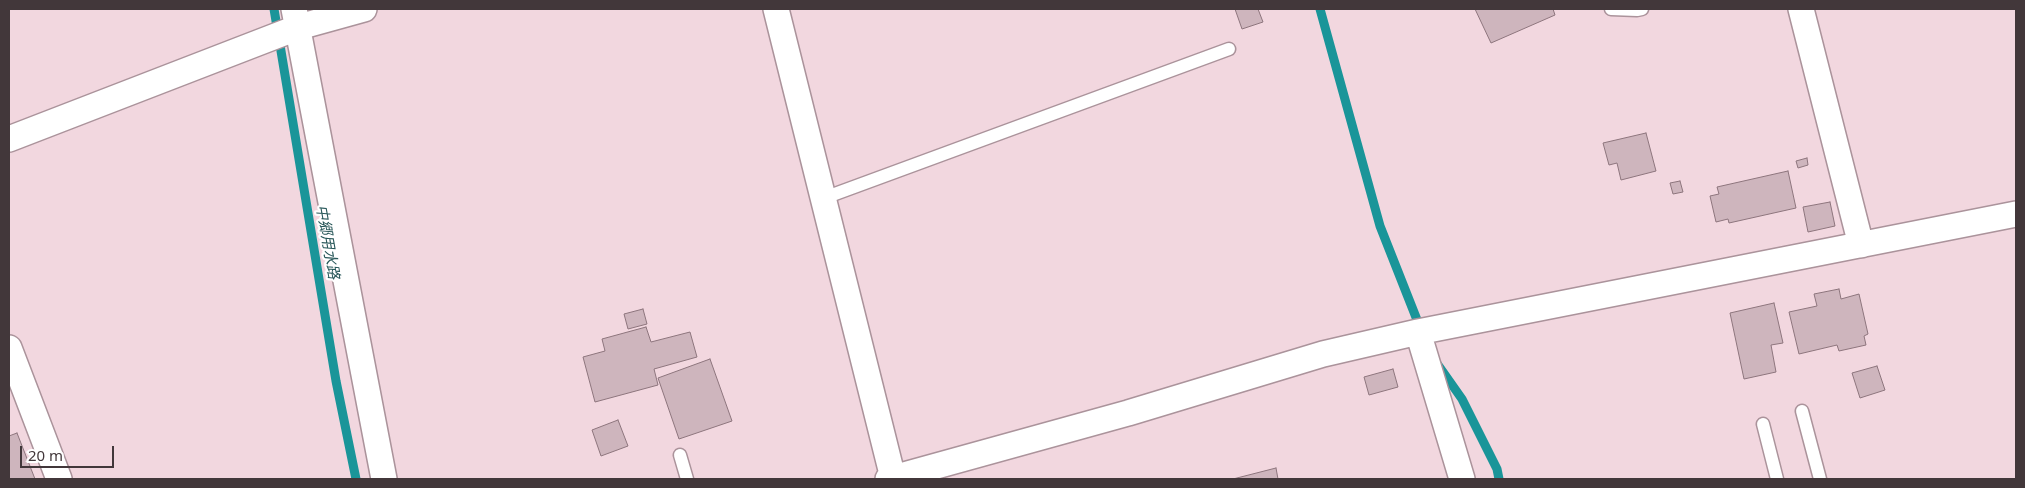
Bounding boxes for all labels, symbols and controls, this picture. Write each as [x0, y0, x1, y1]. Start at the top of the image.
water label: 中郷用水路 [312, 204, 342, 280]
scale bar [22, 436, 116, 468]
text: 20 m [28, 445, 63, 465]

